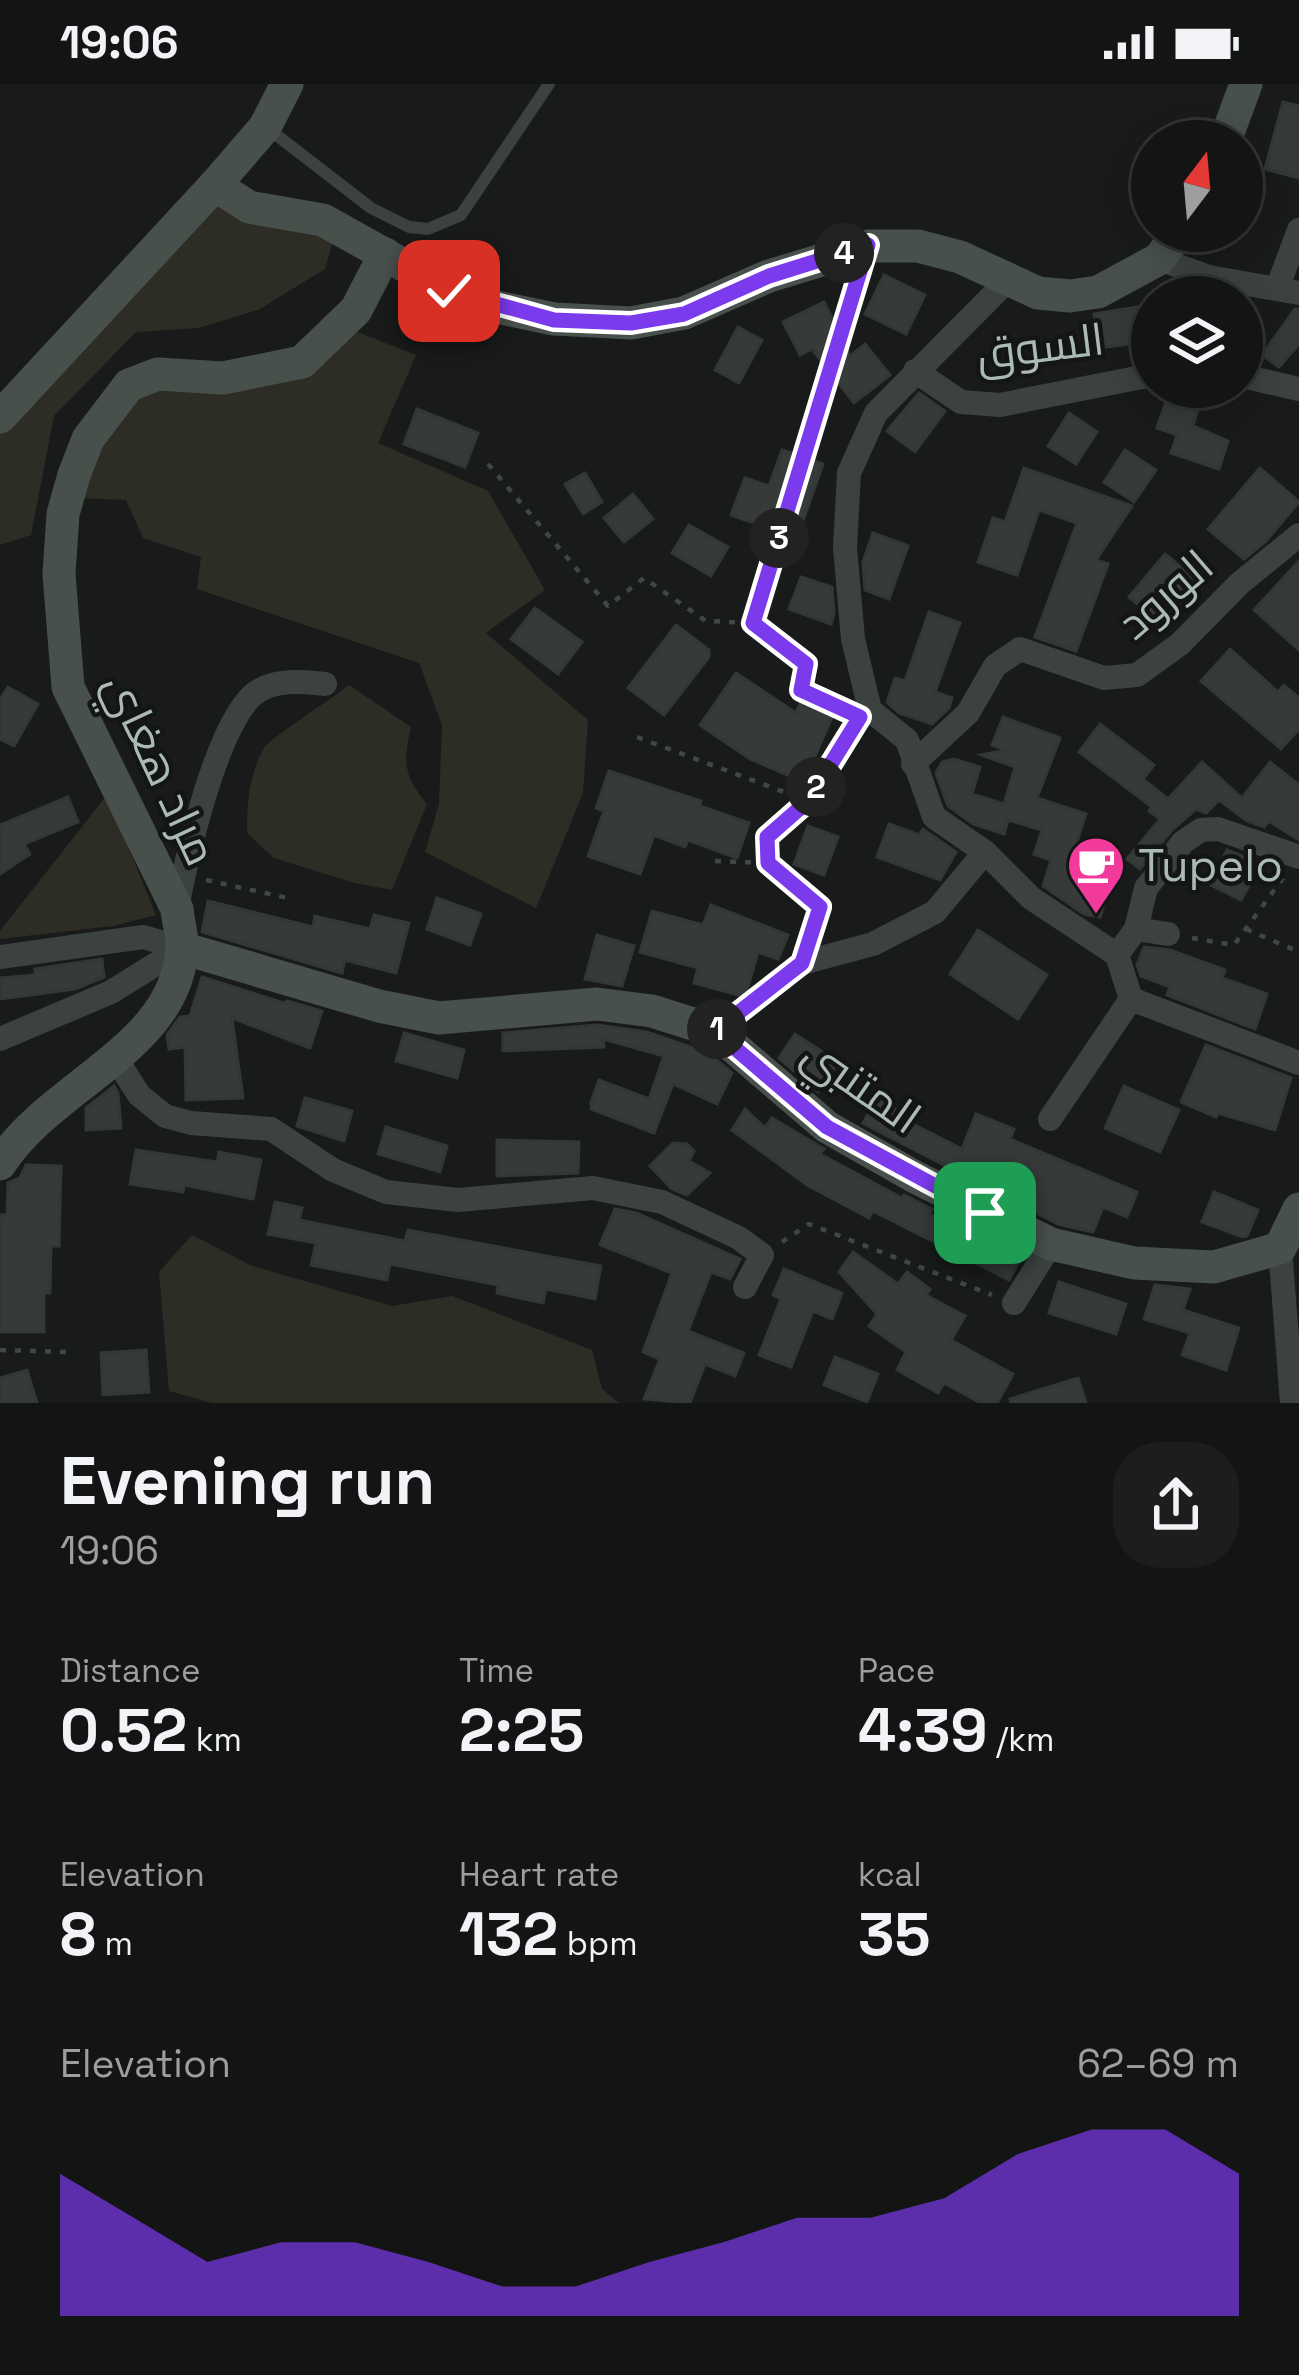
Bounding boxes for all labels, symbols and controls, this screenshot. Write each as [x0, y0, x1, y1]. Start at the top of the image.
text: 19:06 [60, 14, 179, 71]
north arrow [1131, 120, 1263, 252]
map controls [1131, 120, 1263, 408]
pin: 4 [814, 223, 874, 283]
text: 4 [834, 232, 855, 274]
pin [398, 240, 500, 342]
icon: check [416, 258, 482, 324]
button: layers [1131, 276, 1263, 408]
street label: السوق [973, 310, 1107, 383]
pin: 3 [749, 508, 809, 568]
text: 3 [769, 517, 789, 559]
street label: الورود [1106, 537, 1225, 652]
street label: مراد هغاي [86, 664, 230, 877]
pin: 2 [786, 757, 846, 817]
text: 2 [806, 766, 826, 808]
cafe icon: Tupelo [1065, 834, 1127, 916]
place label: Tupelo [1138, 837, 1283, 894]
pin: 1 [687, 999, 747, 1059]
text: 1 [710, 1008, 724, 1050]
street label: المتنبي [788, 1024, 932, 1152]
pin [934, 1162, 1036, 1264]
icon: arrive [952, 1180, 1018, 1246]
text: Evening run [60, 1439, 435, 1523]
button: share [1113, 1442, 1239, 1568]
text: 19:06 [60, 1526, 159, 1575]
text: Distance [60, 1650, 201, 1692]
text: Time [459, 1650, 534, 1692]
text: Pace [858, 1650, 935, 1692]
text: 0.52 [60, 1692, 187, 1769]
text: 2:25 [459, 1692, 584, 1769]
text: 4:39 [858, 1692, 988, 1769]
text: km [187, 1719, 242, 1761]
text: /km [988, 1719, 1054, 1761]
text: Elevation [60, 1854, 205, 1896]
text: Heart rate [459, 1854, 619, 1896]
text: kcal [858, 1854, 922, 1896]
text: 8 [60, 1896, 96, 1973]
text: 132 [459, 1896, 558, 1973]
text: 35 [858, 1896, 930, 1973]
text: m [96, 1923, 133, 1965]
text: bpm [558, 1923, 638, 1965]
text: Elevation [60, 2039, 231, 2088]
text: 62–69 m [1077, 2039, 1239, 2088]

